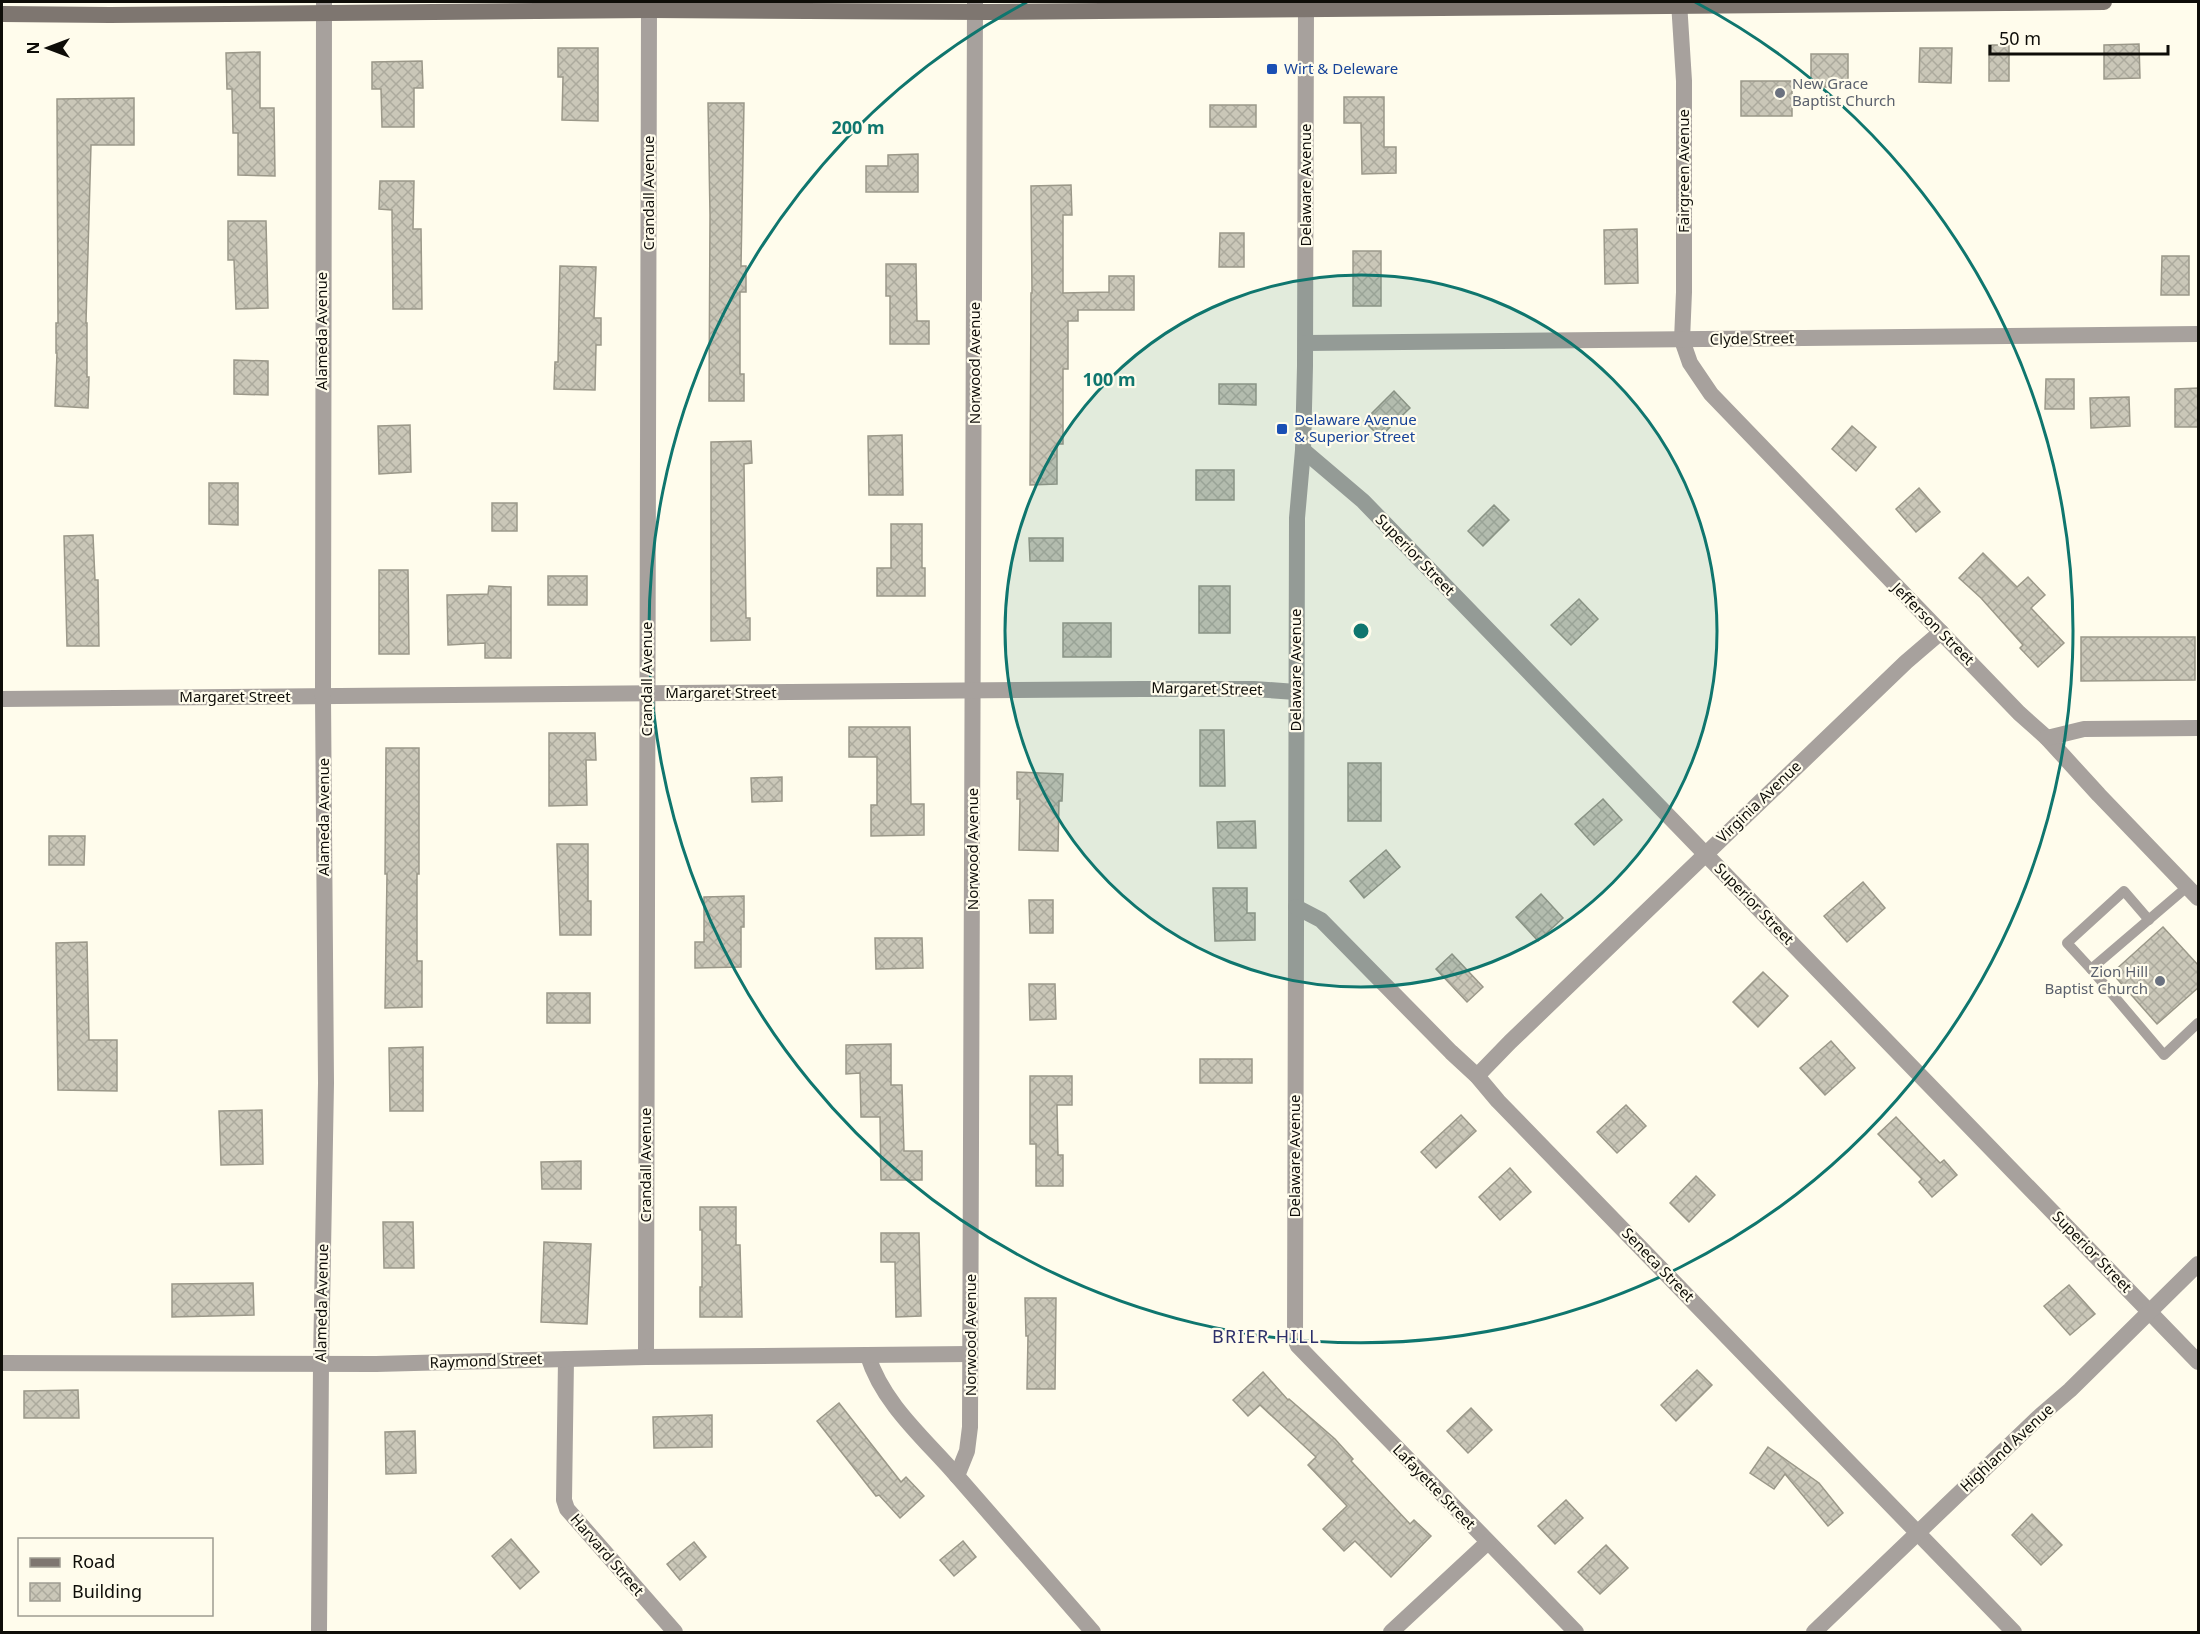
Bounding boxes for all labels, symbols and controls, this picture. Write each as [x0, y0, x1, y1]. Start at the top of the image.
north arrow [18, 18, 78, 78]
scale bar [1990, 18, 2168, 56]
text: 50 m [1999, 26, 2041, 50]
text: N [22, 41, 44, 55]
place label: Wirt & Deleware [1284, 58, 1398, 78]
marker: Wirt & Deleware [1265, 62, 1279, 76]
place label: New Grace Baptist Church [1792, 73, 1896, 110]
marker: New Grace Baptist Church [1773, 86, 1787, 100]
street label: Fairgreen Avenue [1673, 109, 1693, 233]
text: 200 m [831, 115, 885, 139]
street label: Delaware Avenue [1295, 124, 1315, 246]
street label: Crandall Avenue [638, 135, 658, 251]
street label: Alameda Avenue [311, 272, 331, 390]
street label: Norwood Avenue [964, 302, 984, 424]
street label: Clyde Street [1710, 327, 1795, 349]
text: 100 m [1082, 367, 1136, 391]
place label: Delaware Avenue & Superior Street [1294, 409, 1417, 446]
marker: Delaware Avenue & Superior Street [1275, 422, 1289, 436]
street label: Superior Street [1372, 509, 1460, 600]
street label: Jefferson Street [1887, 576, 1980, 669]
street label: Delaware Avenue [1285, 609, 1305, 731]
street label: Crandall Avenue [636, 621, 656, 737]
centre of rings [1351, 621, 1371, 641]
street label: Margaret Street [1151, 677, 1263, 699]
street label: Margaret Street [665, 682, 777, 702]
street label: Margaret Street [179, 686, 291, 706]
street label: Virginia Avenue [1712, 756, 1805, 847]
street label: Alameda Avenue [313, 758, 333, 876]
street label: Norwood Avenue [962, 788, 982, 910]
street label: Superior Street [1711, 858, 1799, 949]
place label: Zion Hill Baptist Church [2044, 961, 2148, 998]
marker: Zion Hill Baptist Church [2153, 974, 2167, 988]
street label: Delaware Avenue [1284, 1095, 1304, 1217]
street label: Crandall Avenue [635, 1107, 655, 1223]
street label: Superior Street [2049, 1206, 2137, 1297]
street label: Seneca Street [1618, 1223, 1700, 1306]
street label: Alameda Avenue [310, 1244, 332, 1362]
street label: Norwood Avenue [960, 1274, 980, 1396]
district label: BRIER HILL [1212, 1324, 1320, 1348]
street label: Raymond Street [429, 1348, 543, 1372]
street label: Highland Avenue [1955, 1399, 2057, 1496]
street label: Lafayette Street [1389, 1439, 1481, 1534]
street label: Harvard Street [567, 1509, 649, 1600]
legend [18, 1538, 213, 1616]
text: Road [72, 1549, 115, 1573]
text: Building [72, 1579, 142, 1603]

